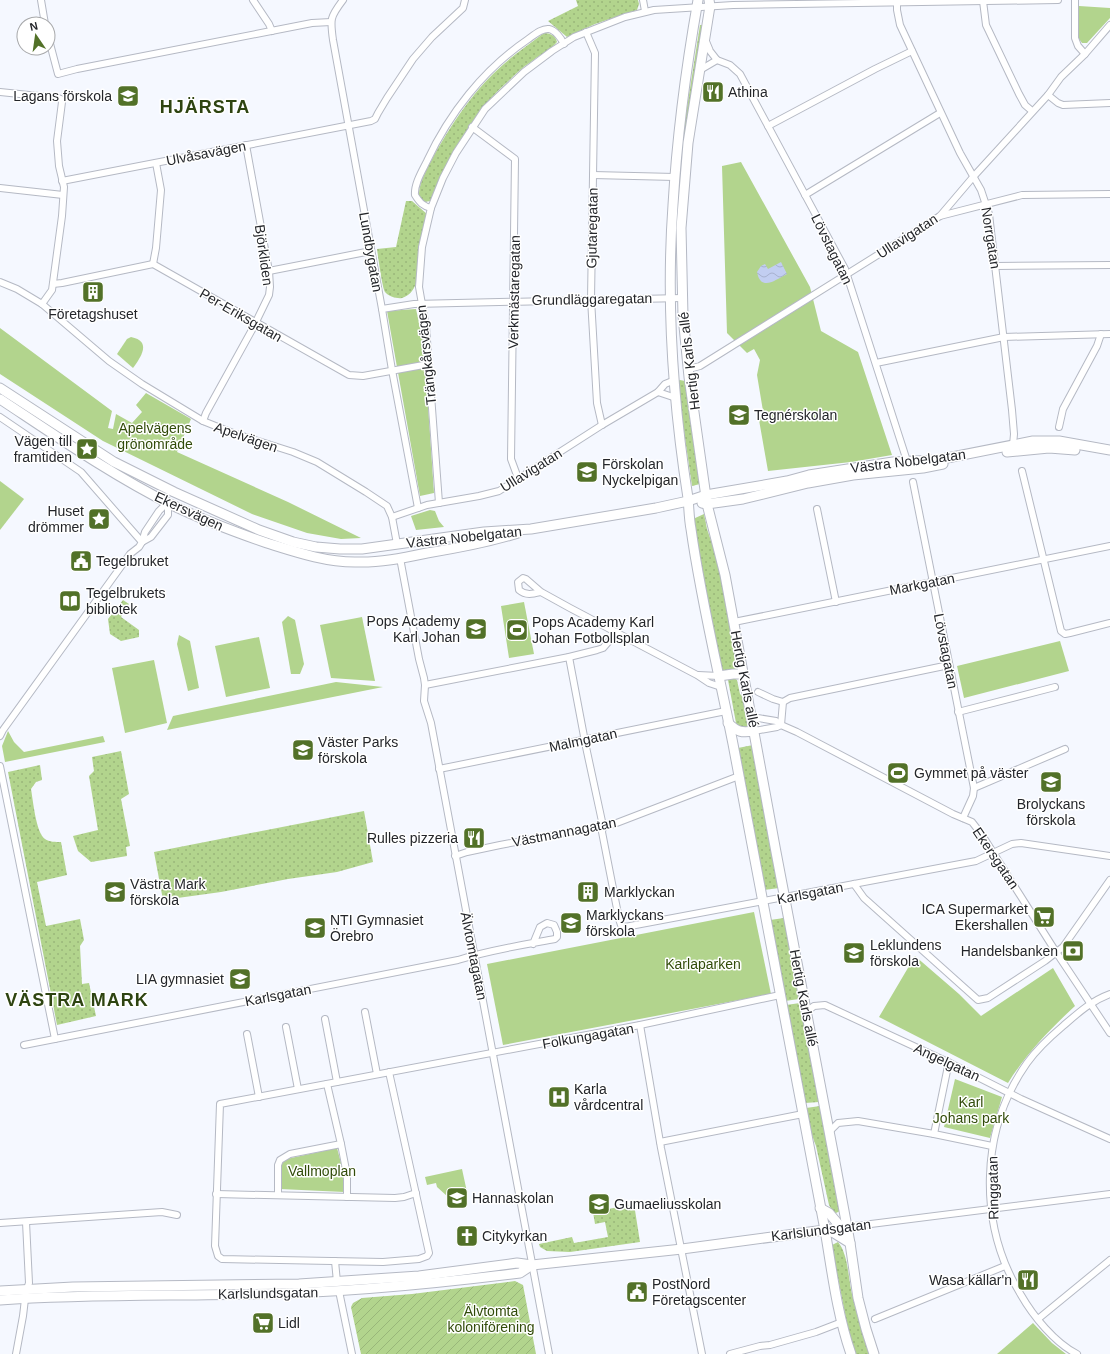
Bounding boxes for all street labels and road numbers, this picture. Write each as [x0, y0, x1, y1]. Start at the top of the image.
street label: Ulvåsavägen [165, 137, 247, 169]
street label: Gjutaregatan [583, 187, 601, 269]
street label: Norrgatan [978, 206, 1004, 270]
street label: Ullavigatan [874, 210, 940, 262]
street label: Lundbygatan [356, 211, 386, 293]
street label: Lövstagatan [808, 211, 856, 287]
street label: Björkliden [252, 223, 276, 287]
street label: Verkmästaregatan [505, 235, 523, 349]
street label: Per-Eriksgatan [197, 285, 285, 345]
street label: Grundläggaregatan [532, 290, 652, 308]
street label: Trängkårsvägen [413, 304, 439, 406]
street label: Hertig Karls allé [675, 311, 703, 411]
street label: Apelvägen [212, 419, 280, 455]
street label: Ullavigatan [497, 445, 565, 495]
street label: Västra Nobelgatan [849, 446, 967, 476]
street label: Ekersvägen [152, 488, 226, 534]
street label: Västra Nobelgatan [405, 523, 523, 551]
street label: Markgatan [888, 570, 956, 598]
street label: Lövstagatan [931, 612, 961, 690]
street label: Hertig Karls allé [728, 629, 762, 729]
street label: Malmgatan [547, 725, 619, 755]
street label: Västmannagatan [511, 814, 617, 850]
street label: Ekersgatan [970, 824, 1022, 892]
street label: Karlsgatan [776, 879, 844, 907]
street label: Älvtomtagatan [458, 911, 490, 1001]
street label: Hertig Karls allé [787, 948, 821, 1048]
street label: Karlsgatan [244, 981, 312, 1009]
street label: Folkungagatan [541, 1020, 635, 1052]
street label: Angelgatan [912, 1040, 982, 1084]
street label: Ringgatan [984, 1156, 1002, 1220]
street label: Karlslundsgatan [770, 1216, 872, 1244]
street label: Karlslundsgatan [218, 1284, 318, 1302]

